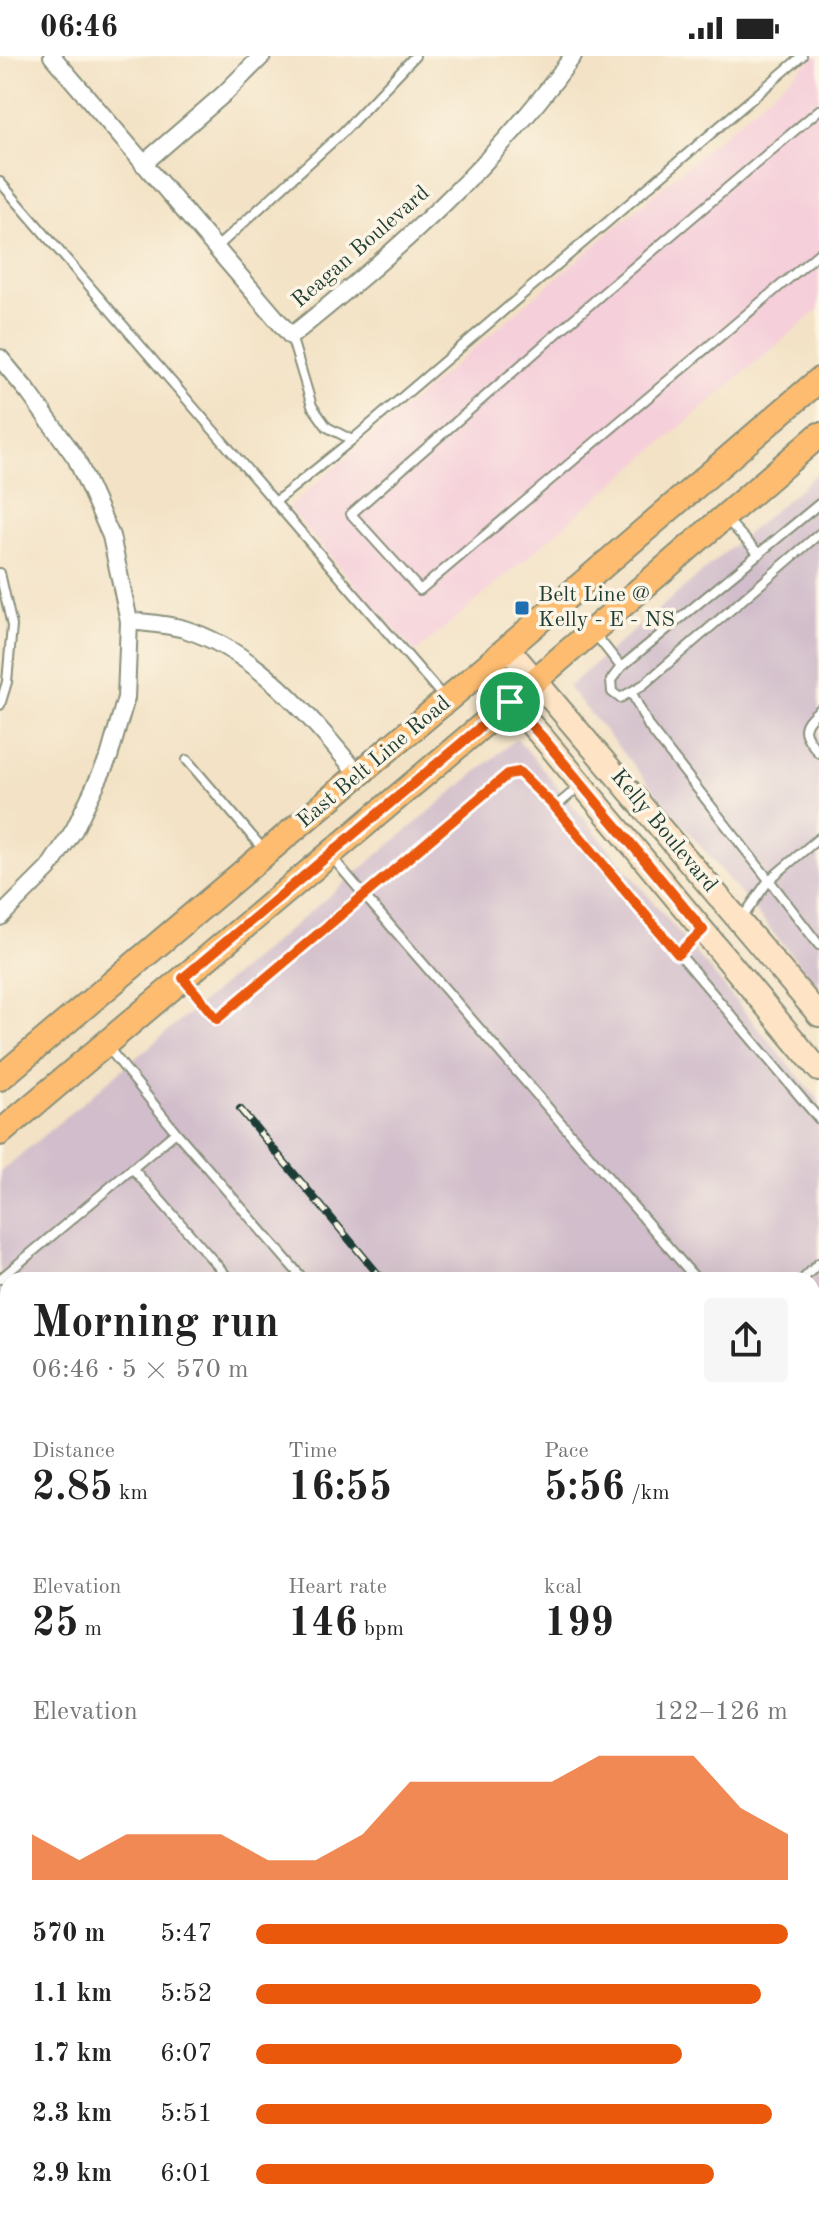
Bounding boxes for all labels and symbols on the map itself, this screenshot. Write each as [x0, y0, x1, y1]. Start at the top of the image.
street label: Reagan Boulevard [288, 182, 434, 312]
place label: Belt Line @ Kelly - E - NS [538, 584, 675, 631]
marker: Belt Line @ Kelly - E - NS [513, 599, 531, 617]
pin [476, 668, 544, 736]
street label: East Belt Line Road [293, 692, 455, 832]
street label: Kelly Boulevard [607, 765, 721, 897]

